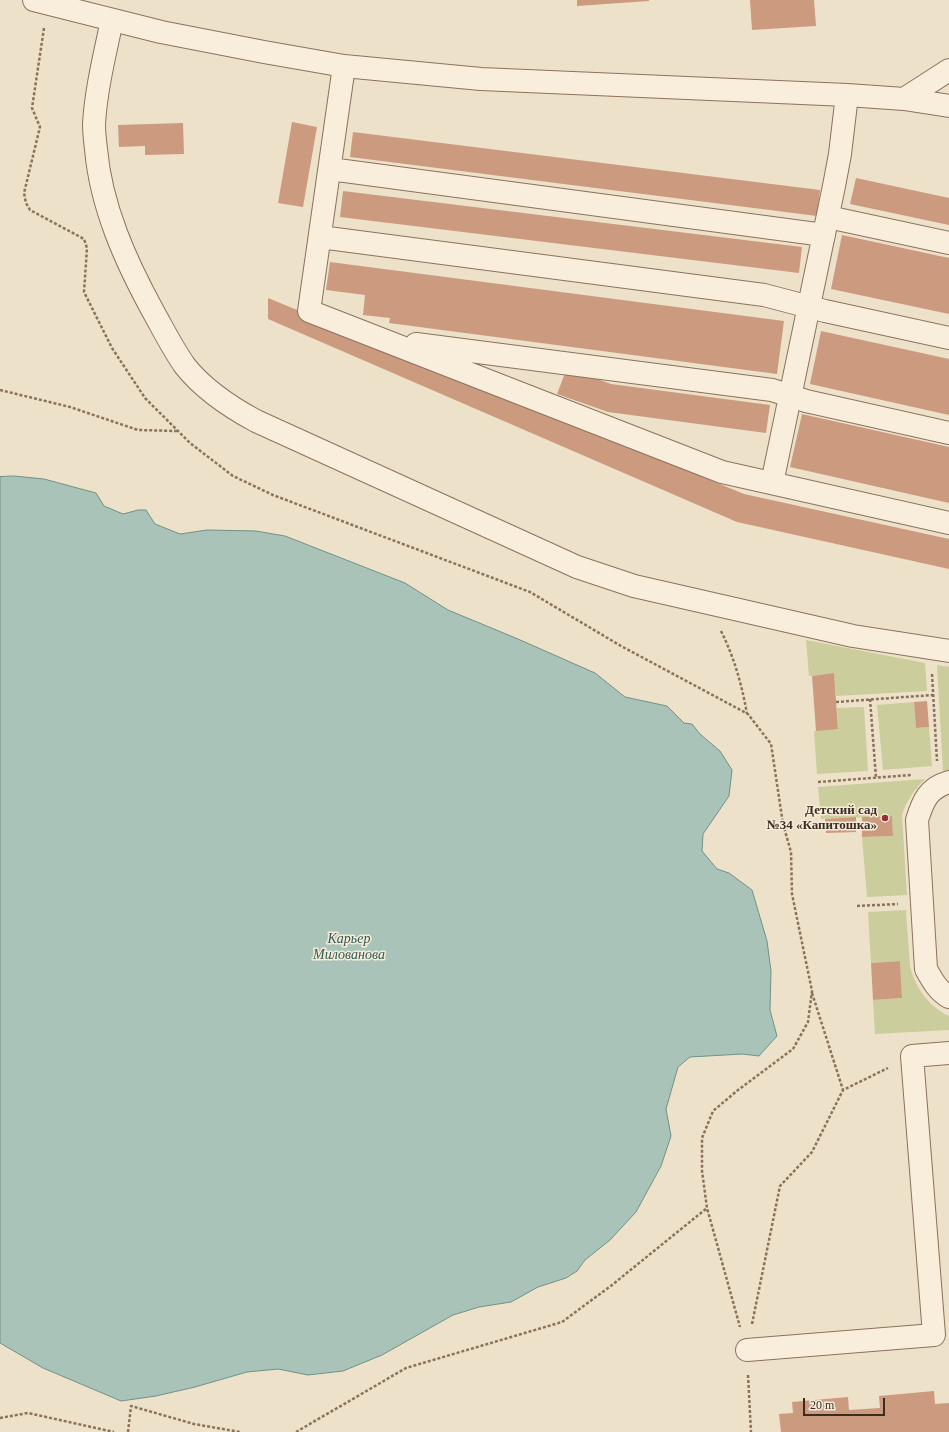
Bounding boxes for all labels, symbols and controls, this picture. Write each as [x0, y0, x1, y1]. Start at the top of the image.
place label: Детский сад №34 «Капитошка» [767, 803, 877, 834]
marker: Детский сад №34 «Капитошка» [880, 813, 890, 823]
water label: Карьер Милованова [313, 931, 385, 964]
scale bar [805, 1390, 887, 1416]
text: 20 m [810, 1398, 834, 1412]

